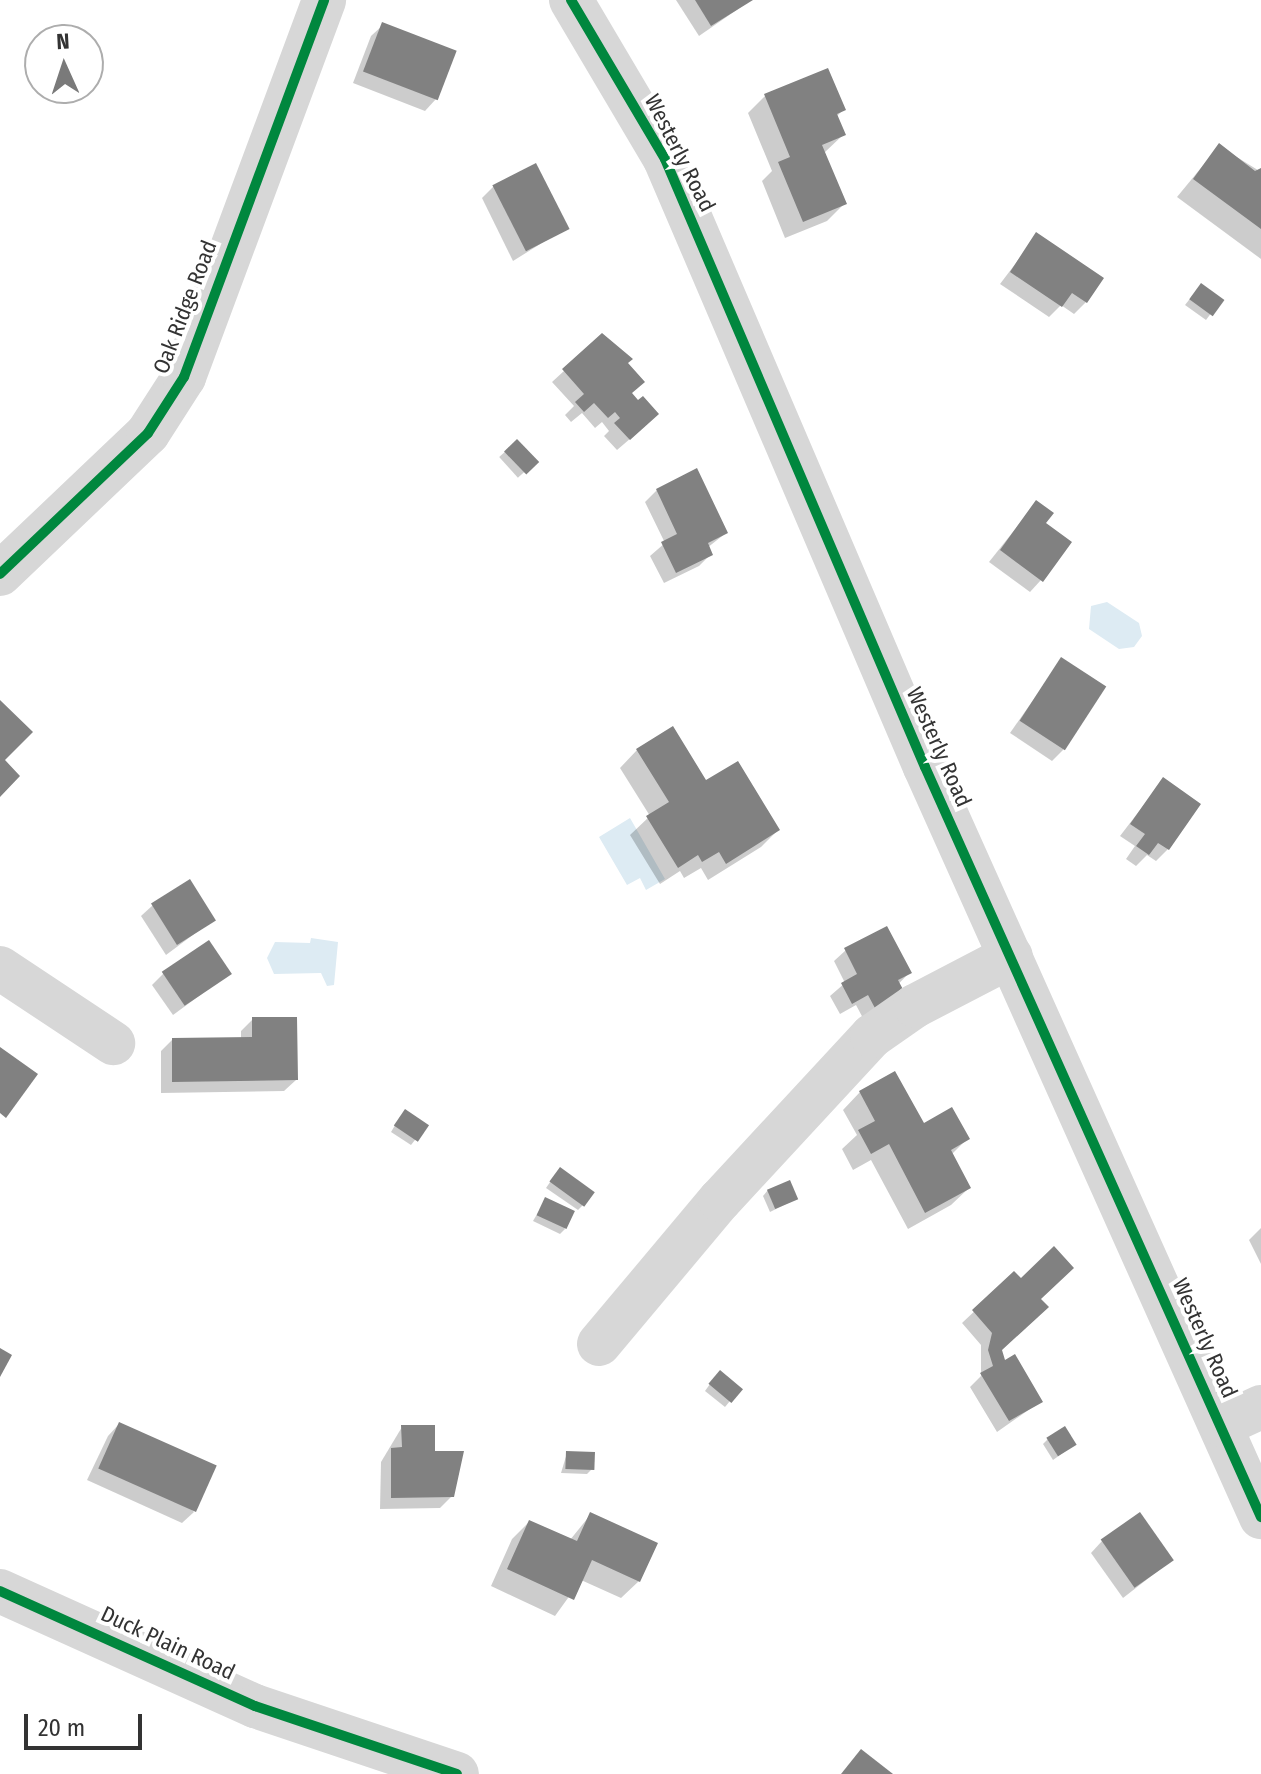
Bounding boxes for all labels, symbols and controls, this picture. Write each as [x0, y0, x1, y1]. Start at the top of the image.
north arrow [24, 24, 104, 104]
text: N [56, 28, 70, 55]
street label: Westerly Road [639, 90, 721, 216]
street label: Oak Ridge Road [147, 237, 223, 377]
street label: Westerly Road [901, 683, 977, 811]
street label: Westerly Road [1167, 1274, 1243, 1402]
street label: Duck Plain Road [97, 1600, 239, 1686]
scale bar [28, 1698, 146, 1748]
text: 20 m [38, 1714, 85, 1742]

